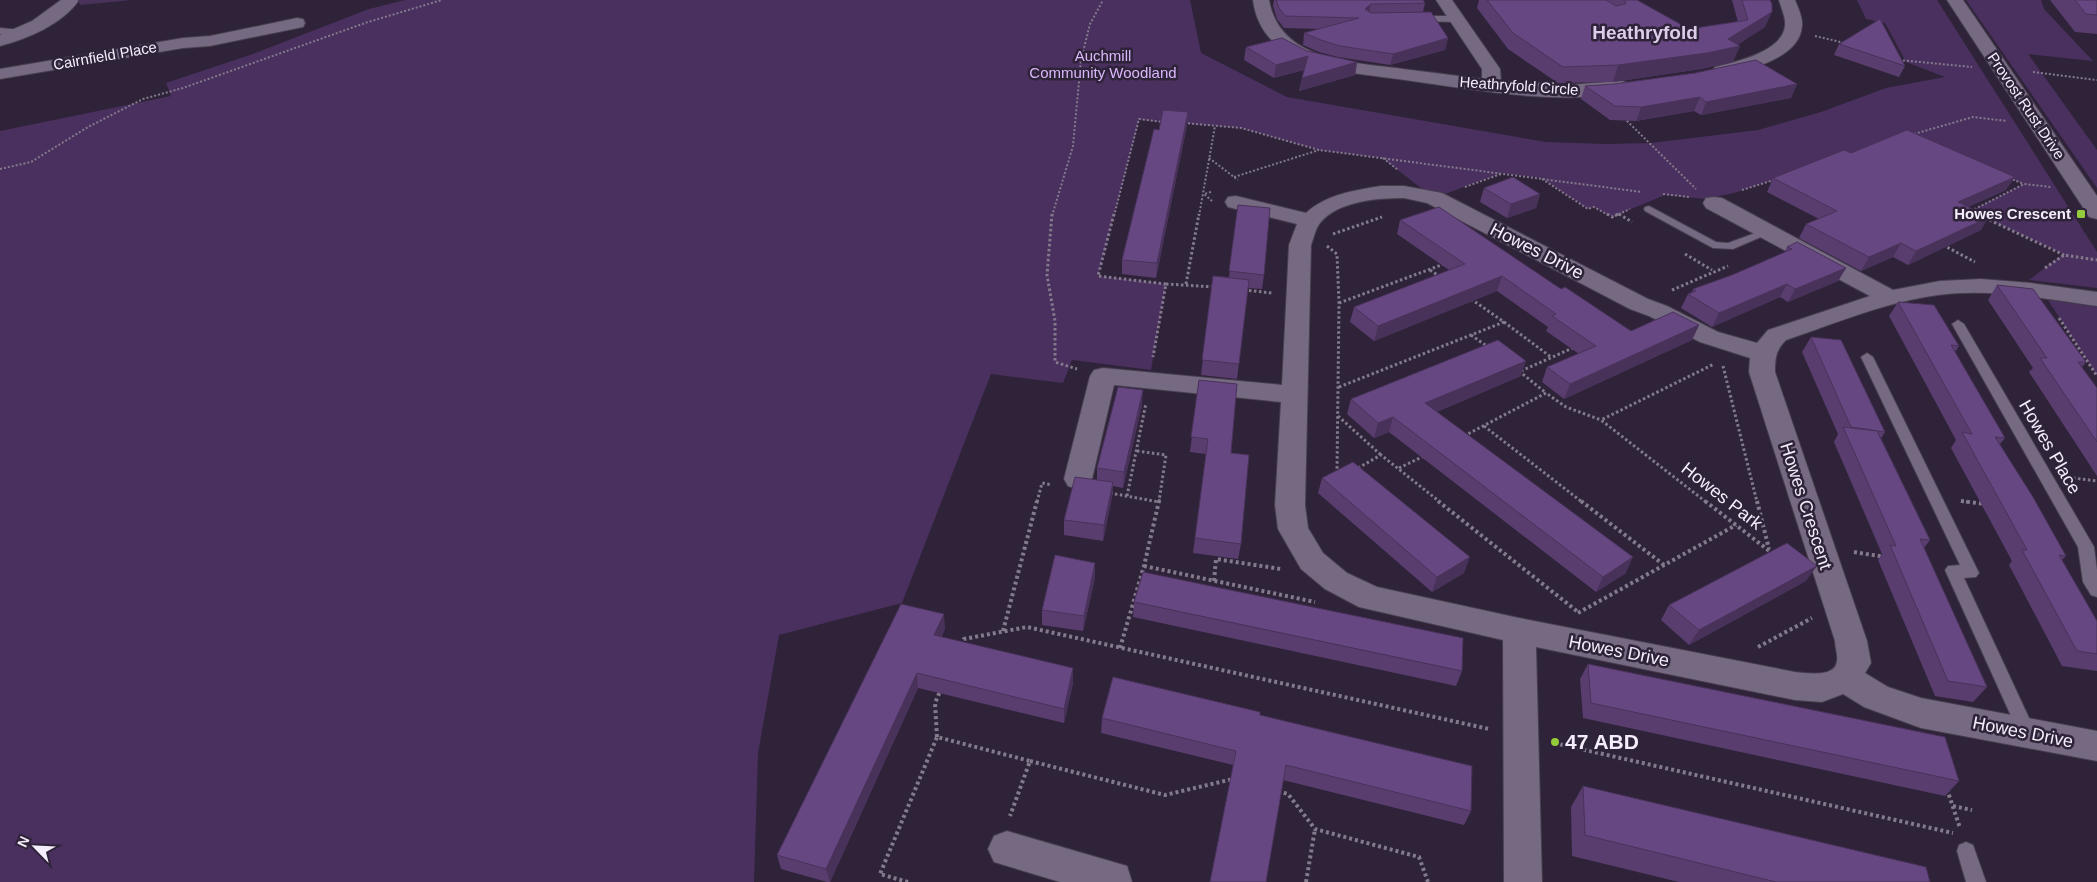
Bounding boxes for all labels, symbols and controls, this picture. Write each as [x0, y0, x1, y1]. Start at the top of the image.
district label: Heathryfold [1592, 22, 1698, 43]
street label: Cairnfield Place [52, 38, 158, 73]
park label: Auchmill Community Woodland [1029, 47, 1177, 81]
street label: Provost Rust Drive [1984, 49, 2068, 162]
street label: Heathryfold Circle [1459, 73, 1579, 98]
place label: Howes Crescent [1954, 205, 2071, 222]
marker: Howes Crescent [2075, 208, 2087, 220]
street label: Howes Drive [1487, 219, 1587, 283]
street label: Howes Place [2015, 397, 2085, 497]
street label: Howes Crescent [1776, 440, 1836, 572]
street label: Howes Park [1678, 458, 1767, 534]
street label: Howes Drive [1567, 631, 1671, 671]
street label: Howes Drive [1971, 712, 2075, 752]
place label: 47 ABD [1565, 730, 1639, 753]
marker: 47 ABD [1549, 736, 1561, 748]
north arrow [10, 822, 60, 872]
text: N [14, 834, 32, 850]

